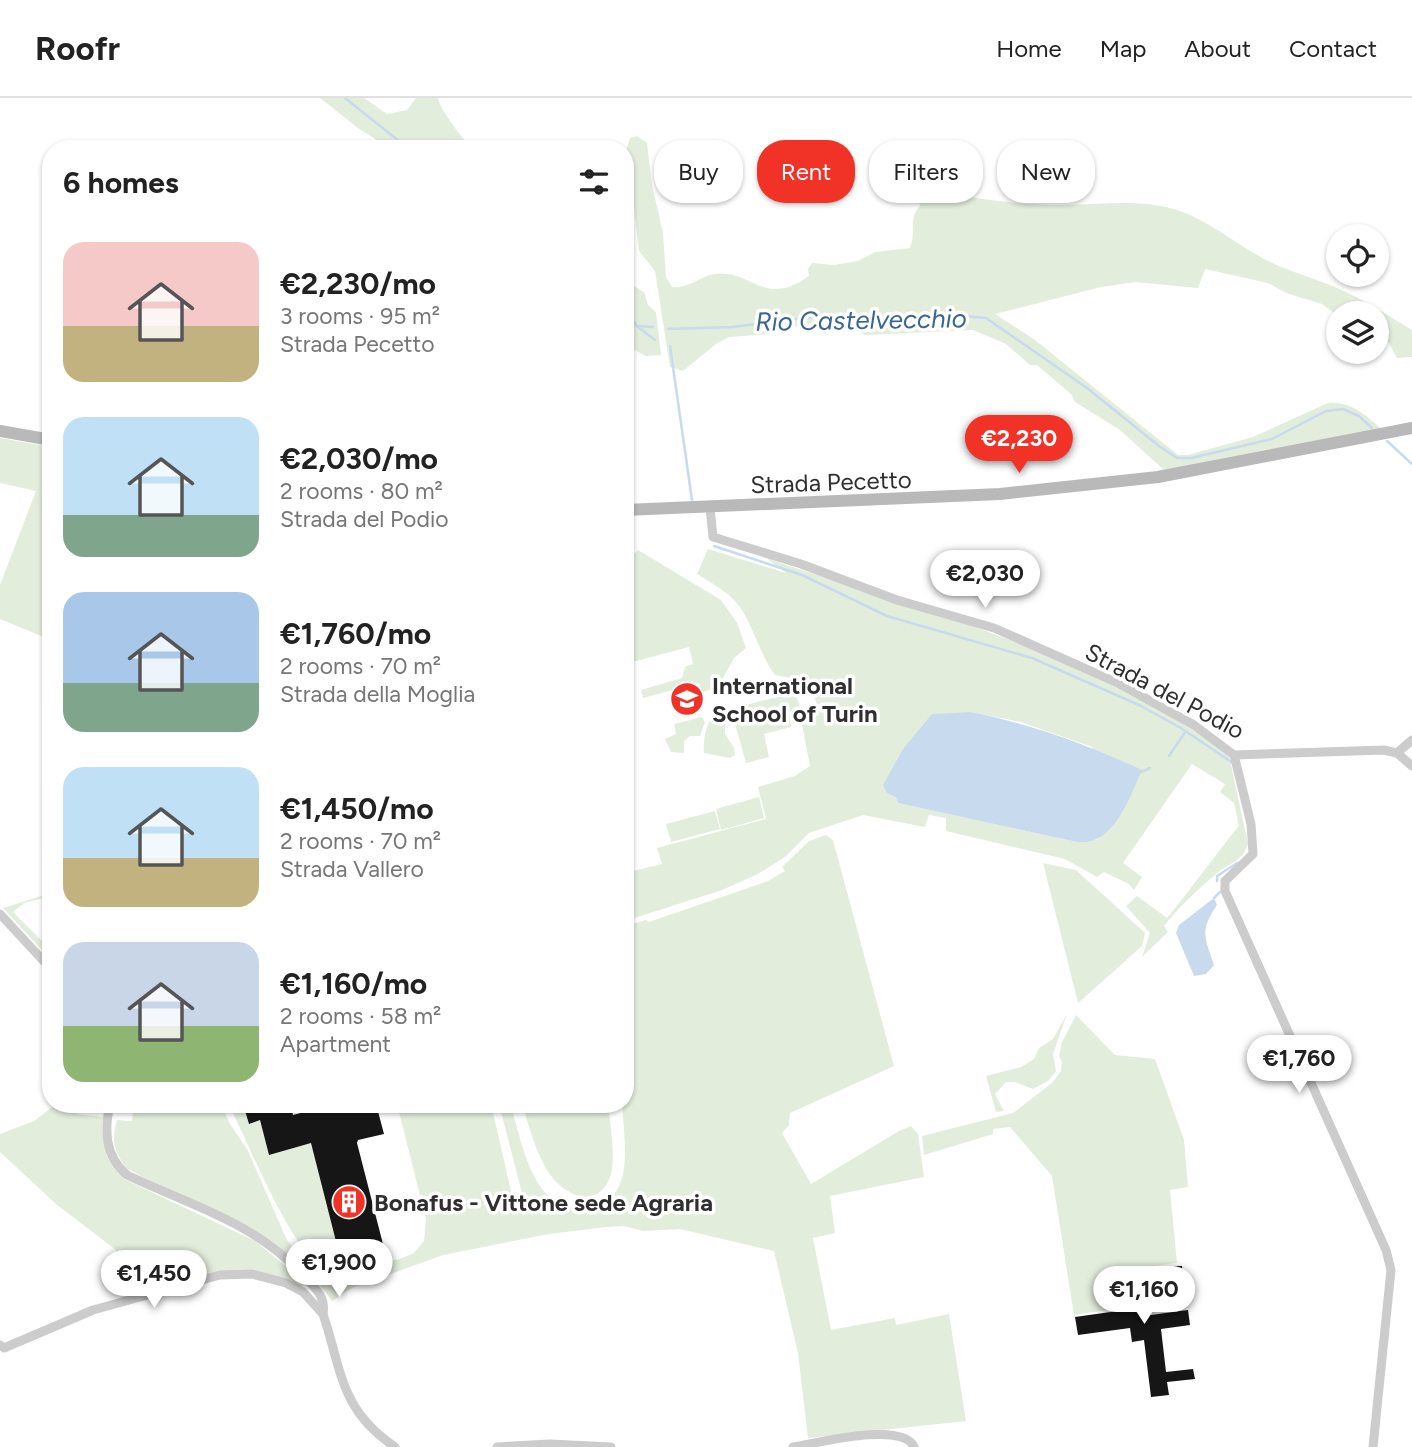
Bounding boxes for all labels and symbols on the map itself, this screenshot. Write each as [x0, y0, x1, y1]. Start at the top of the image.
water label: Rio Castelvecchio [755, 302, 967, 338]
pin: €2,230 [962, 416, 1076, 475]
street label: Strada Pecetto [750, 465, 912, 499]
pin: €2,030 [928, 550, 1042, 610]
street label: Strada del Podio [1081, 637, 1249, 745]
place label: International School of Turin [712, 671, 878, 728]
school or university icon: International School of Turin [668, 680, 706, 718]
pin: €1,760 [1242, 1035, 1356, 1095]
building icon: Bonafus - Vittone sede Agraria [330, 1183, 368, 1221]
place label: Bonafus - Vittone sede Agraria [374, 1188, 713, 1217]
pin: €1,900 [282, 1240, 396, 1299]
pin: €1,450 [97, 1250, 211, 1310]
pin: €1,160 [1087, 1266, 1201, 1326]

